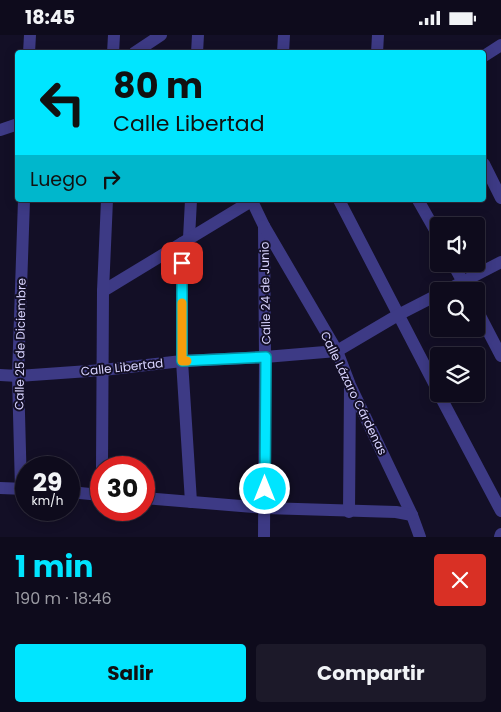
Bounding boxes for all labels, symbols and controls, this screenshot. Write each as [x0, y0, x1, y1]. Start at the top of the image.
text: 18:45 [25, 4, 75, 31]
text: 80 m [113, 61, 203, 110]
icon: left [30, 70, 95, 135]
text: Calle Libertad [113, 108, 265, 139]
icon: right [97, 165, 125, 193]
text: Luego [30, 166, 87, 193]
map controls [430, 217, 485, 402]
button: sound [430, 217, 485, 272]
street label: Calle 24 de Junio [256, 241, 274, 344]
pin [161, 242, 203, 284]
icon: arrive [168, 249, 196, 277]
street label: Calle 25 de Diciembre [10, 278, 30, 410]
button: search [430, 282, 485, 337]
street label: Calle Lázaro Cárdenas [317, 328, 391, 458]
button: layers [430, 347, 485, 402]
street label: Calle Libertad [80, 354, 164, 380]
speed limit sign: 30 [90, 456, 155, 521]
position arrow [238, 462, 290, 514]
text: 29 [33, 465, 62, 500]
text: km/h [32, 492, 63, 509]
text: 1 min [15, 545, 93, 588]
button: close [434, 554, 486, 606]
text: 190 m · 18:46 [15, 587, 112, 610]
button: Salir [15, 644, 246, 702]
button: Compartir [256, 644, 486, 702]

